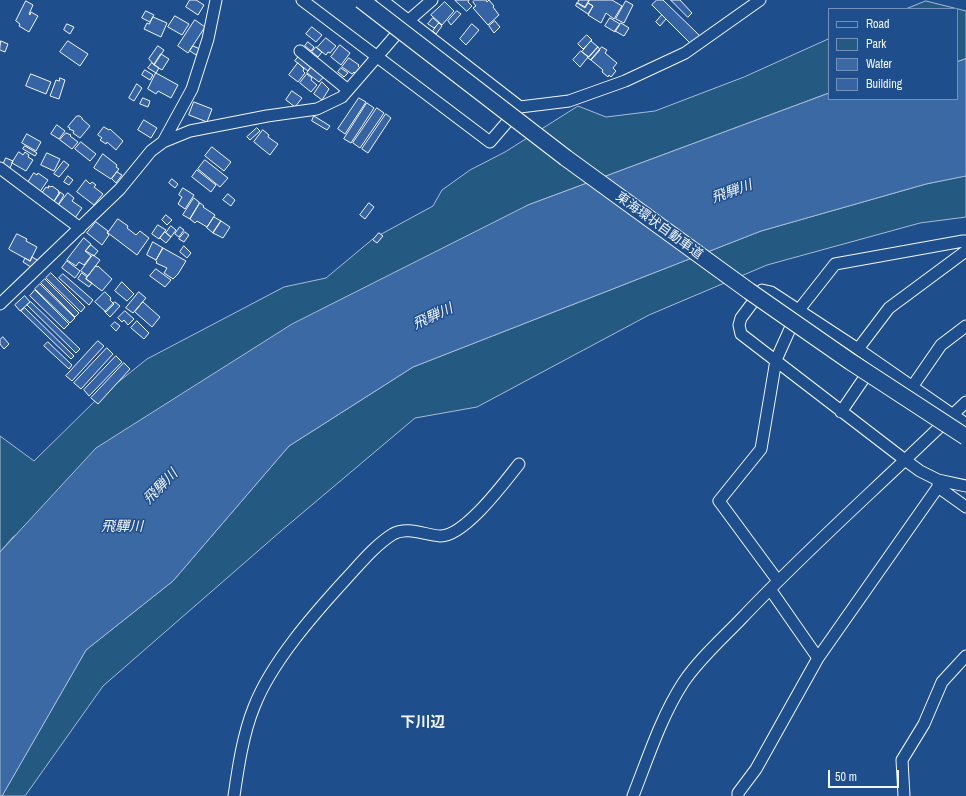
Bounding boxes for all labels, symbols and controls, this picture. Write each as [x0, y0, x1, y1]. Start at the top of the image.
legend [828, 8, 958, 100]
text: Road [866, 16, 890, 32]
text: Park [866, 36, 886, 52]
text: Water [866, 56, 892, 72]
text: Building [866, 76, 902, 92]
water label: 飛騨川 [709, 177, 755, 207]
street label: 東海環状自動車道 [612, 189, 706, 263]
water label: 飛騨川 [410, 301, 456, 333]
water label: 飛騨川 [140, 466, 182, 508]
water label: 飛驒川 [101, 519, 143, 535]
district label: 下川辺 [401, 714, 445, 732]
scale bar [830, 762, 901, 788]
text: 50 m [835, 769, 857, 785]

